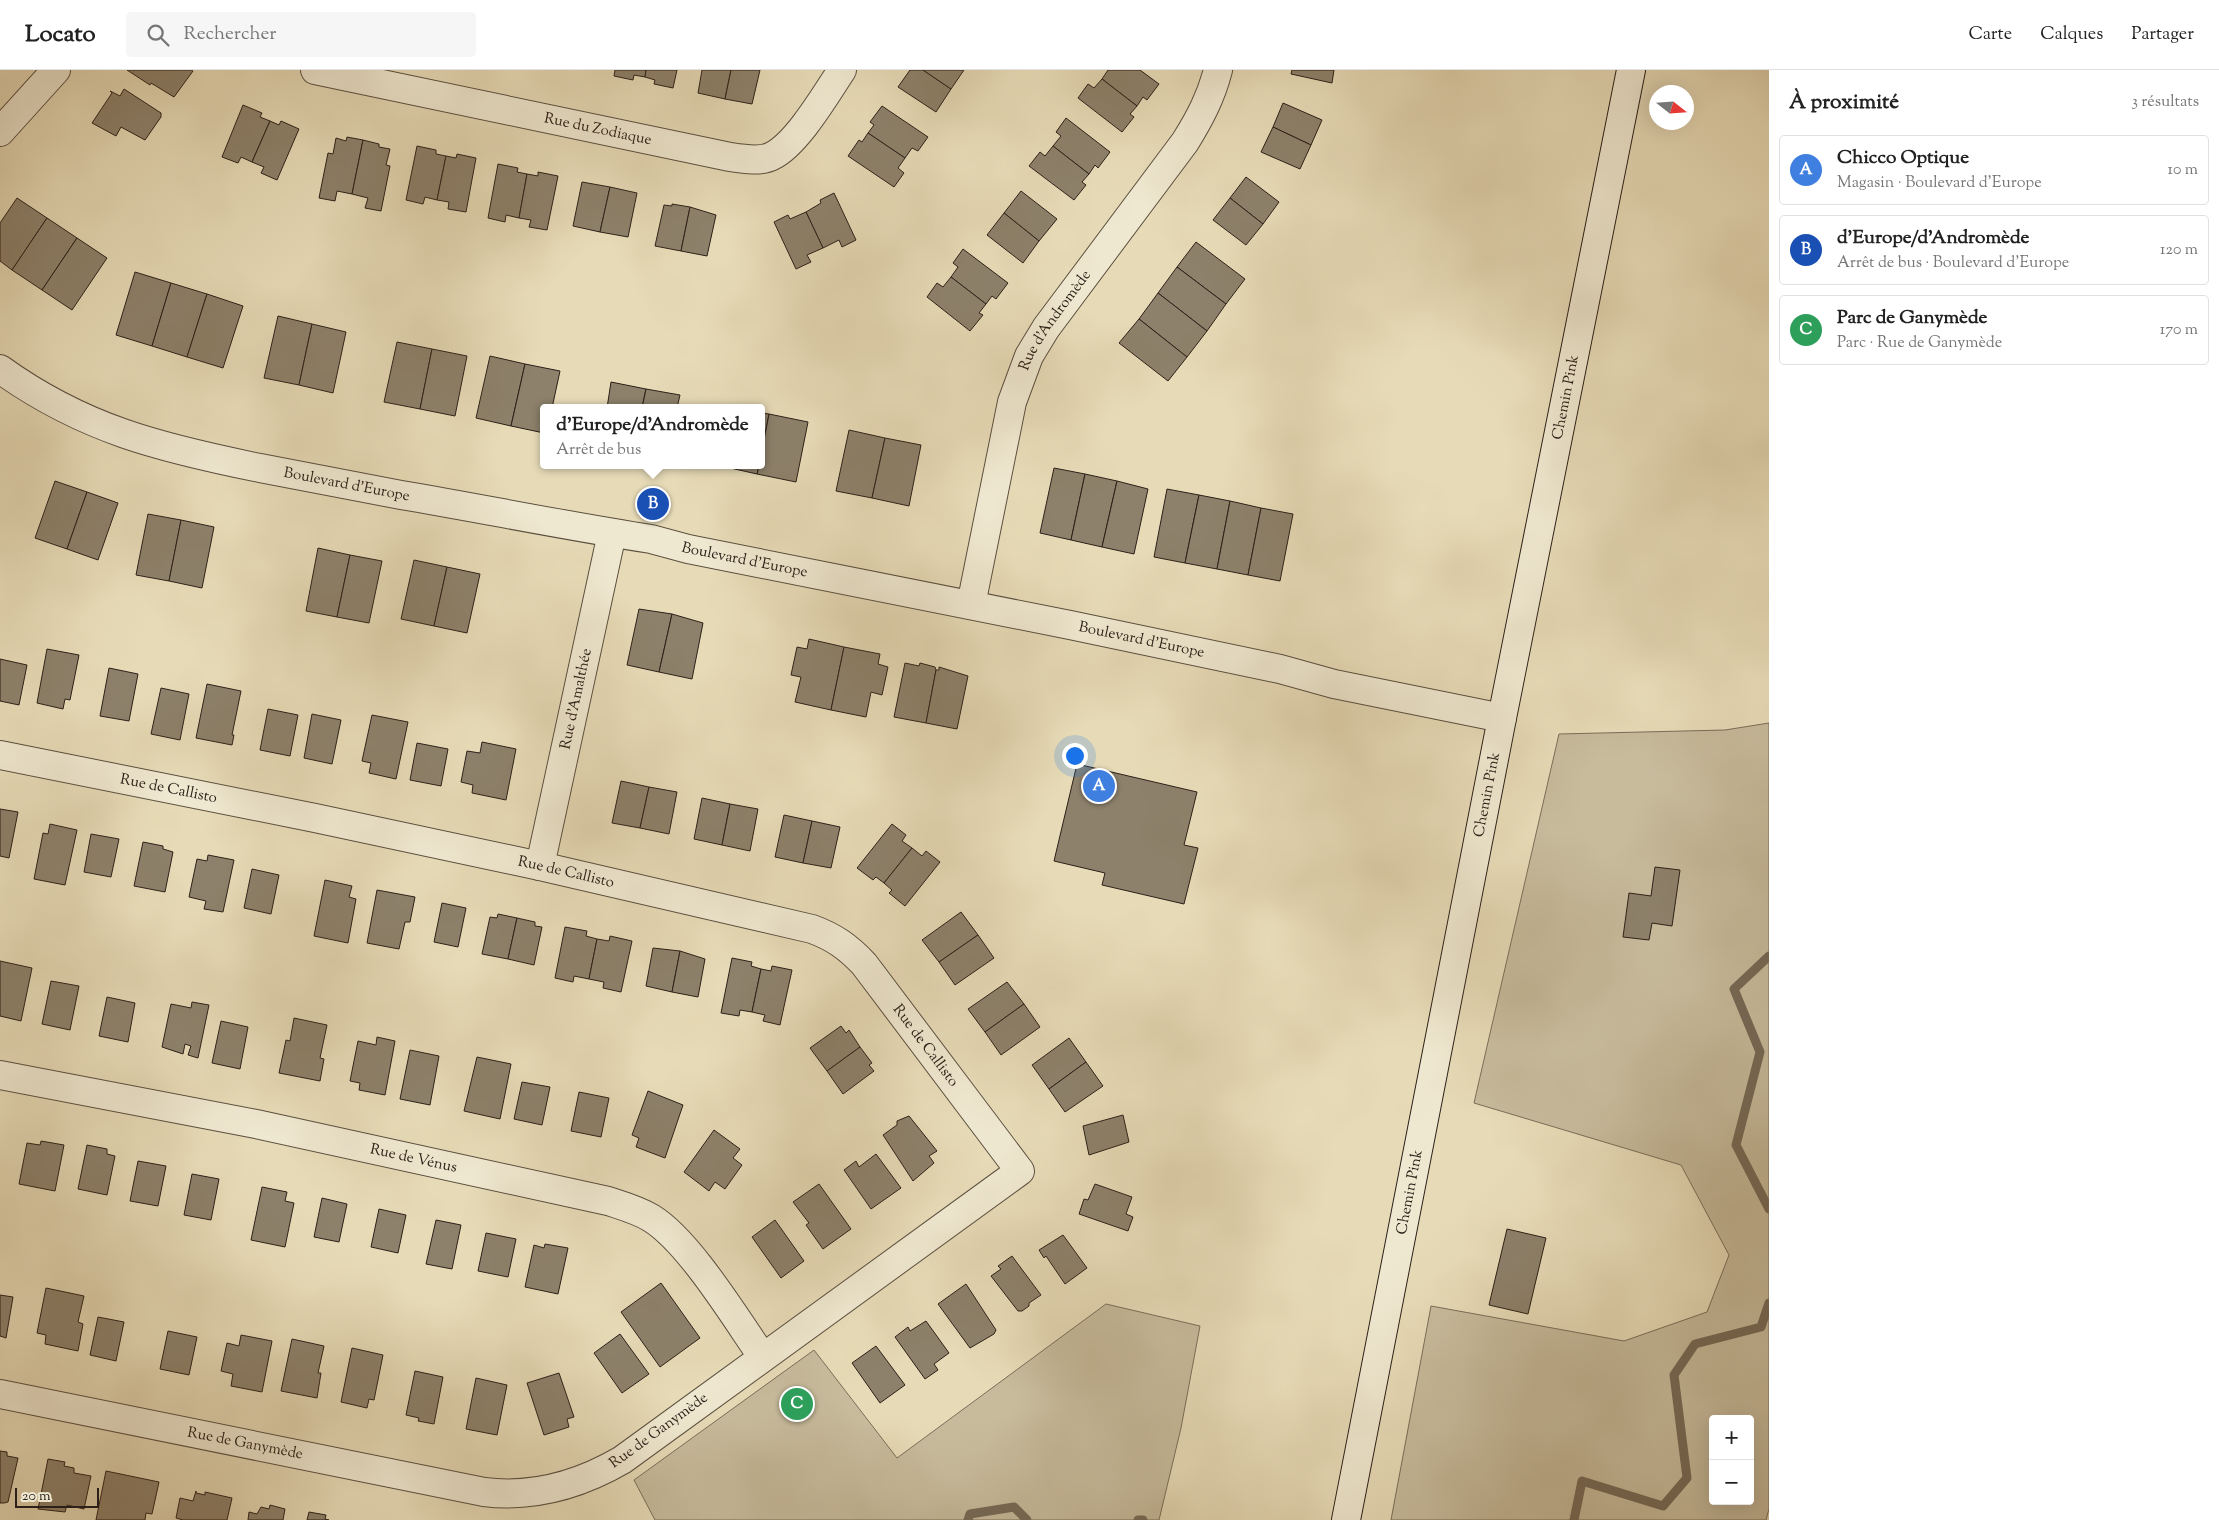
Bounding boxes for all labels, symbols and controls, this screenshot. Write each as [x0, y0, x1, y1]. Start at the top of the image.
search box [126, 12, 476, 57]
text: Locato [25, 18, 96, 52]
icon: search [144, 21, 172, 49]
text: Rechercher [184, 21, 276, 48]
text: Carte [1969, 22, 2012, 48]
text: Calques [2040, 22, 2103, 48]
text: Partager [2131, 22, 2194, 48]
north arrow [1649, 85, 1694, 130]
text: À proximité [1789, 88, 1899, 118]
text: 3 résultats [2131, 91, 2199, 114]
street label: Rue du Zodiaque [542, 108, 654, 151]
text: Chicco Optique [1837, 145, 1969, 172]
text: A [1800, 159, 1813, 182]
text: 10 m [2168, 159, 2198, 182]
text: Magasin · Boulevard d'Europe [1837, 172, 2042, 195]
text: d'Europe/d'Andromède [1837, 225, 2029, 252]
text: B [1801, 239, 1811, 262]
text: 120 m [2160, 239, 2198, 262]
text: Arrêt de bus · Boulevard d'Europe [1837, 252, 2069, 275]
street label: Rue d'Andromède [1014, 266, 1096, 374]
text: Parc de Ganymède [1837, 305, 1987, 332]
text: C [1800, 319, 1812, 342]
text: 170 m [2160, 319, 2198, 342]
text: Parc · Rue de Ganymède [1837, 332, 2002, 355]
street label: Chemin Pink [1547, 353, 1585, 442]
popup [540, 404, 765, 469]
text: d'Europe/d'Andromède [556, 412, 749, 439]
text: Arrêt de bus [556, 439, 641, 462]
street label: Boulevard d'Europe [282, 462, 411, 507]
pin: B [637, 485, 669, 523]
street label: Boulevard d'Europe [679, 537, 809, 583]
street label: Boulevard d'Europe [1077, 617, 1206, 663]
street label: Rue d'Amalthée [555, 646, 597, 751]
your location [1062, 743, 1088, 769]
street label: Chemin Pink [1469, 750, 1506, 839]
pin: A [1083, 767, 1115, 805]
street label: Rue de Callisto [118, 769, 219, 809]
street label: Rue de Callisto [516, 851, 616, 893]
street label: Rue de Callisto [887, 1000, 964, 1091]
street label: Rue de Vénus [368, 1139, 459, 1178]
street label: Chemin Pink [1391, 1148, 1428, 1236]
pin: C [781, 1385, 813, 1423]
street label: Rue de Ganymède [605, 1388, 713, 1474]
map controls [1709, 1415, 1754, 1505]
button: + [1709, 1415, 1754, 1460]
street label: Rue de Ganymède [185, 1422, 305, 1466]
button: − [1709, 1460, 1754, 1505]
scale bar [15, 1485, 99, 1508]
text: 20 m [22, 1487, 51, 1507]

